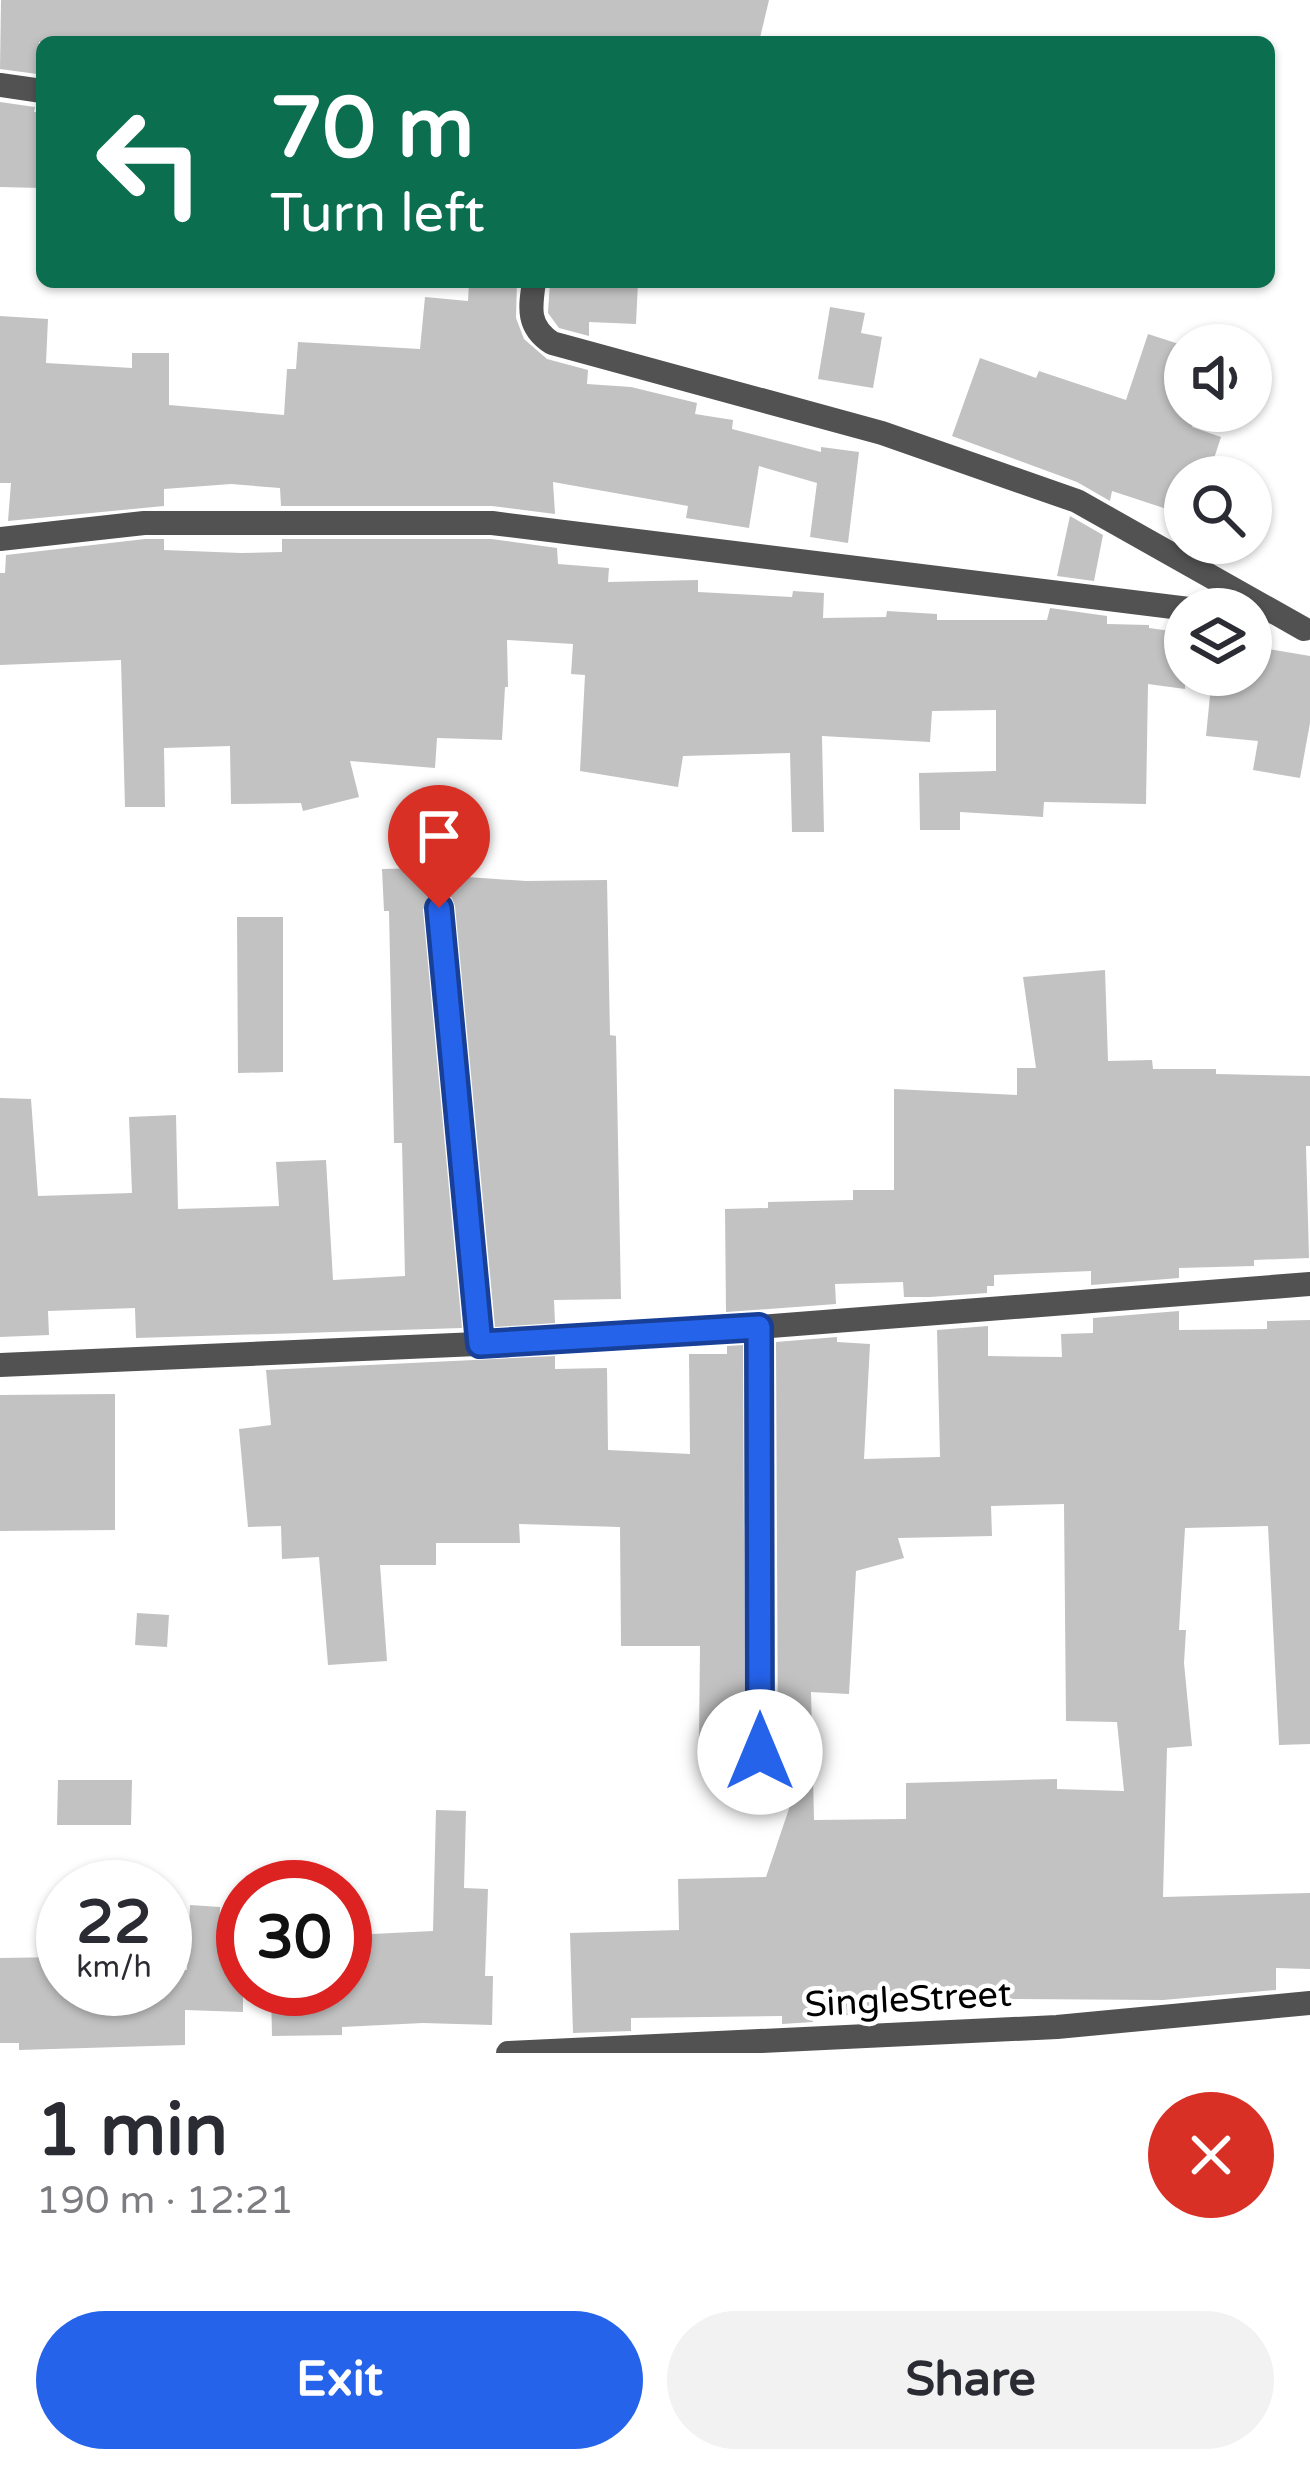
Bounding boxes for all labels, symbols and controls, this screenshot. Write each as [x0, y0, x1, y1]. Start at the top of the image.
text: 70 m [270, 79, 474, 180]
icon: left [72, 84, 228, 240]
text: Turn left [270, 181, 485, 246]
map controls [1164, 324, 1272, 696]
button: sound [1164, 324, 1272, 432]
button: search [1164, 456, 1272, 564]
button: layers [1164, 588, 1272, 696]
pin [388, 785, 490, 908]
icon: arrive [406, 803, 472, 869]
position arrow [697, 1689, 823, 1815]
speed limit sign: 30 [216, 1860, 372, 2016]
text: 22 [76, 1887, 152, 1959]
text: km/h [76, 1949, 152, 1986]
street label: SingleStreet [803, 1973, 1013, 2026]
text: 1 min [36, 2088, 228, 2175]
button: close [1148, 2092, 1274, 2218]
text: 190 m · 12:21 [36, 2177, 294, 2224]
button: Exit [36, 2311, 643, 2449]
button: Share [667, 2311, 1274, 2449]

